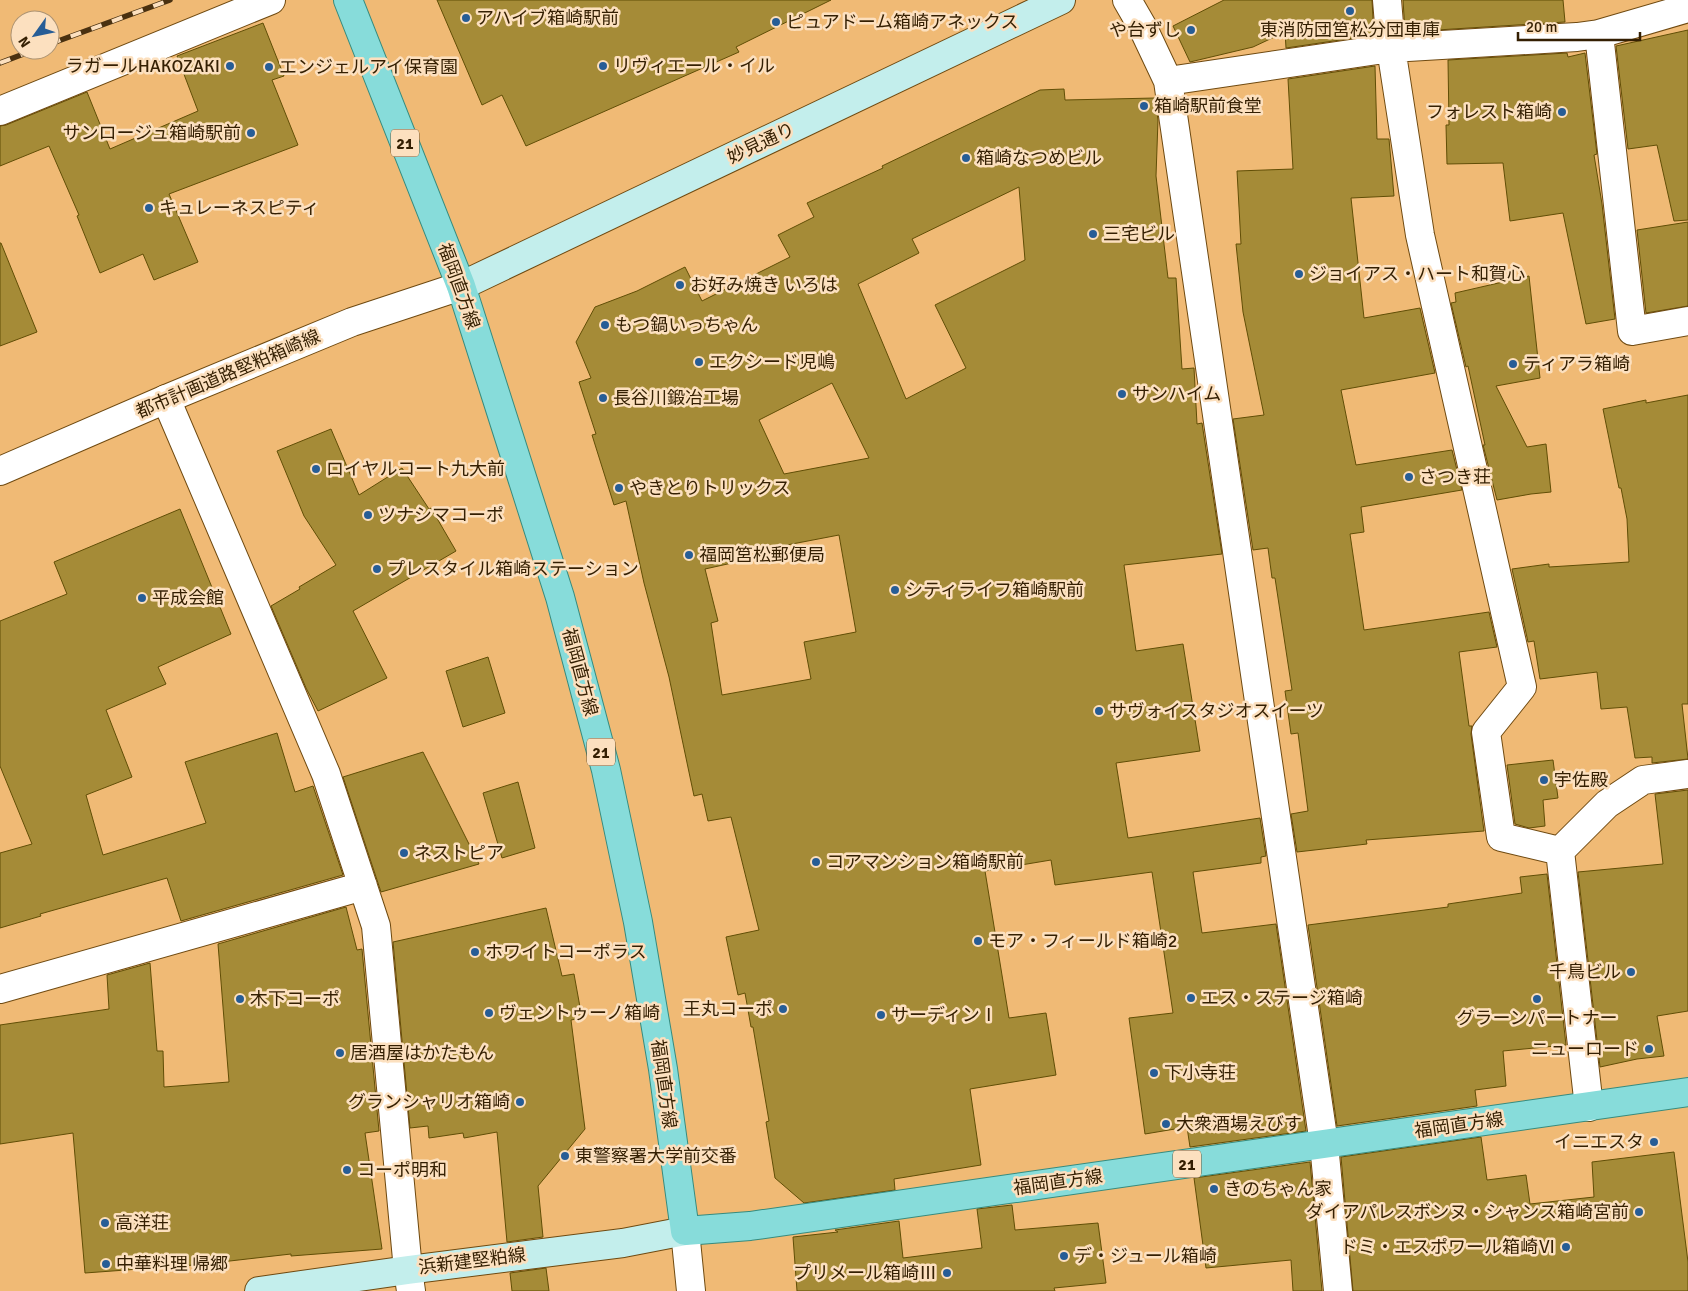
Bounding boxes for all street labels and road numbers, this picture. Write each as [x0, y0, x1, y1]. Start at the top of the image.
street label: 妙見通り [724, 118, 798, 168]
road number: 21 [391, 130, 419, 156]
street label: 福岡直方線 [433, 240, 485, 332]
street label: 都市計画道路堅粕箱崎線 [133, 325, 323, 423]
street label: 福岡直方線 [558, 626, 602, 718]
road number: 21 [587, 739, 615, 766]
street label: 福岡直方線 [647, 1038, 681, 1130]
street label: 福岡直方線 [1413, 1108, 1505, 1142]
road number: 21 [1173, 1150, 1201, 1178]
street label: 福岡直方線 [1012, 1165, 1104, 1199]
street label: 浜新建堅粕線 [417, 1244, 527, 1278]

